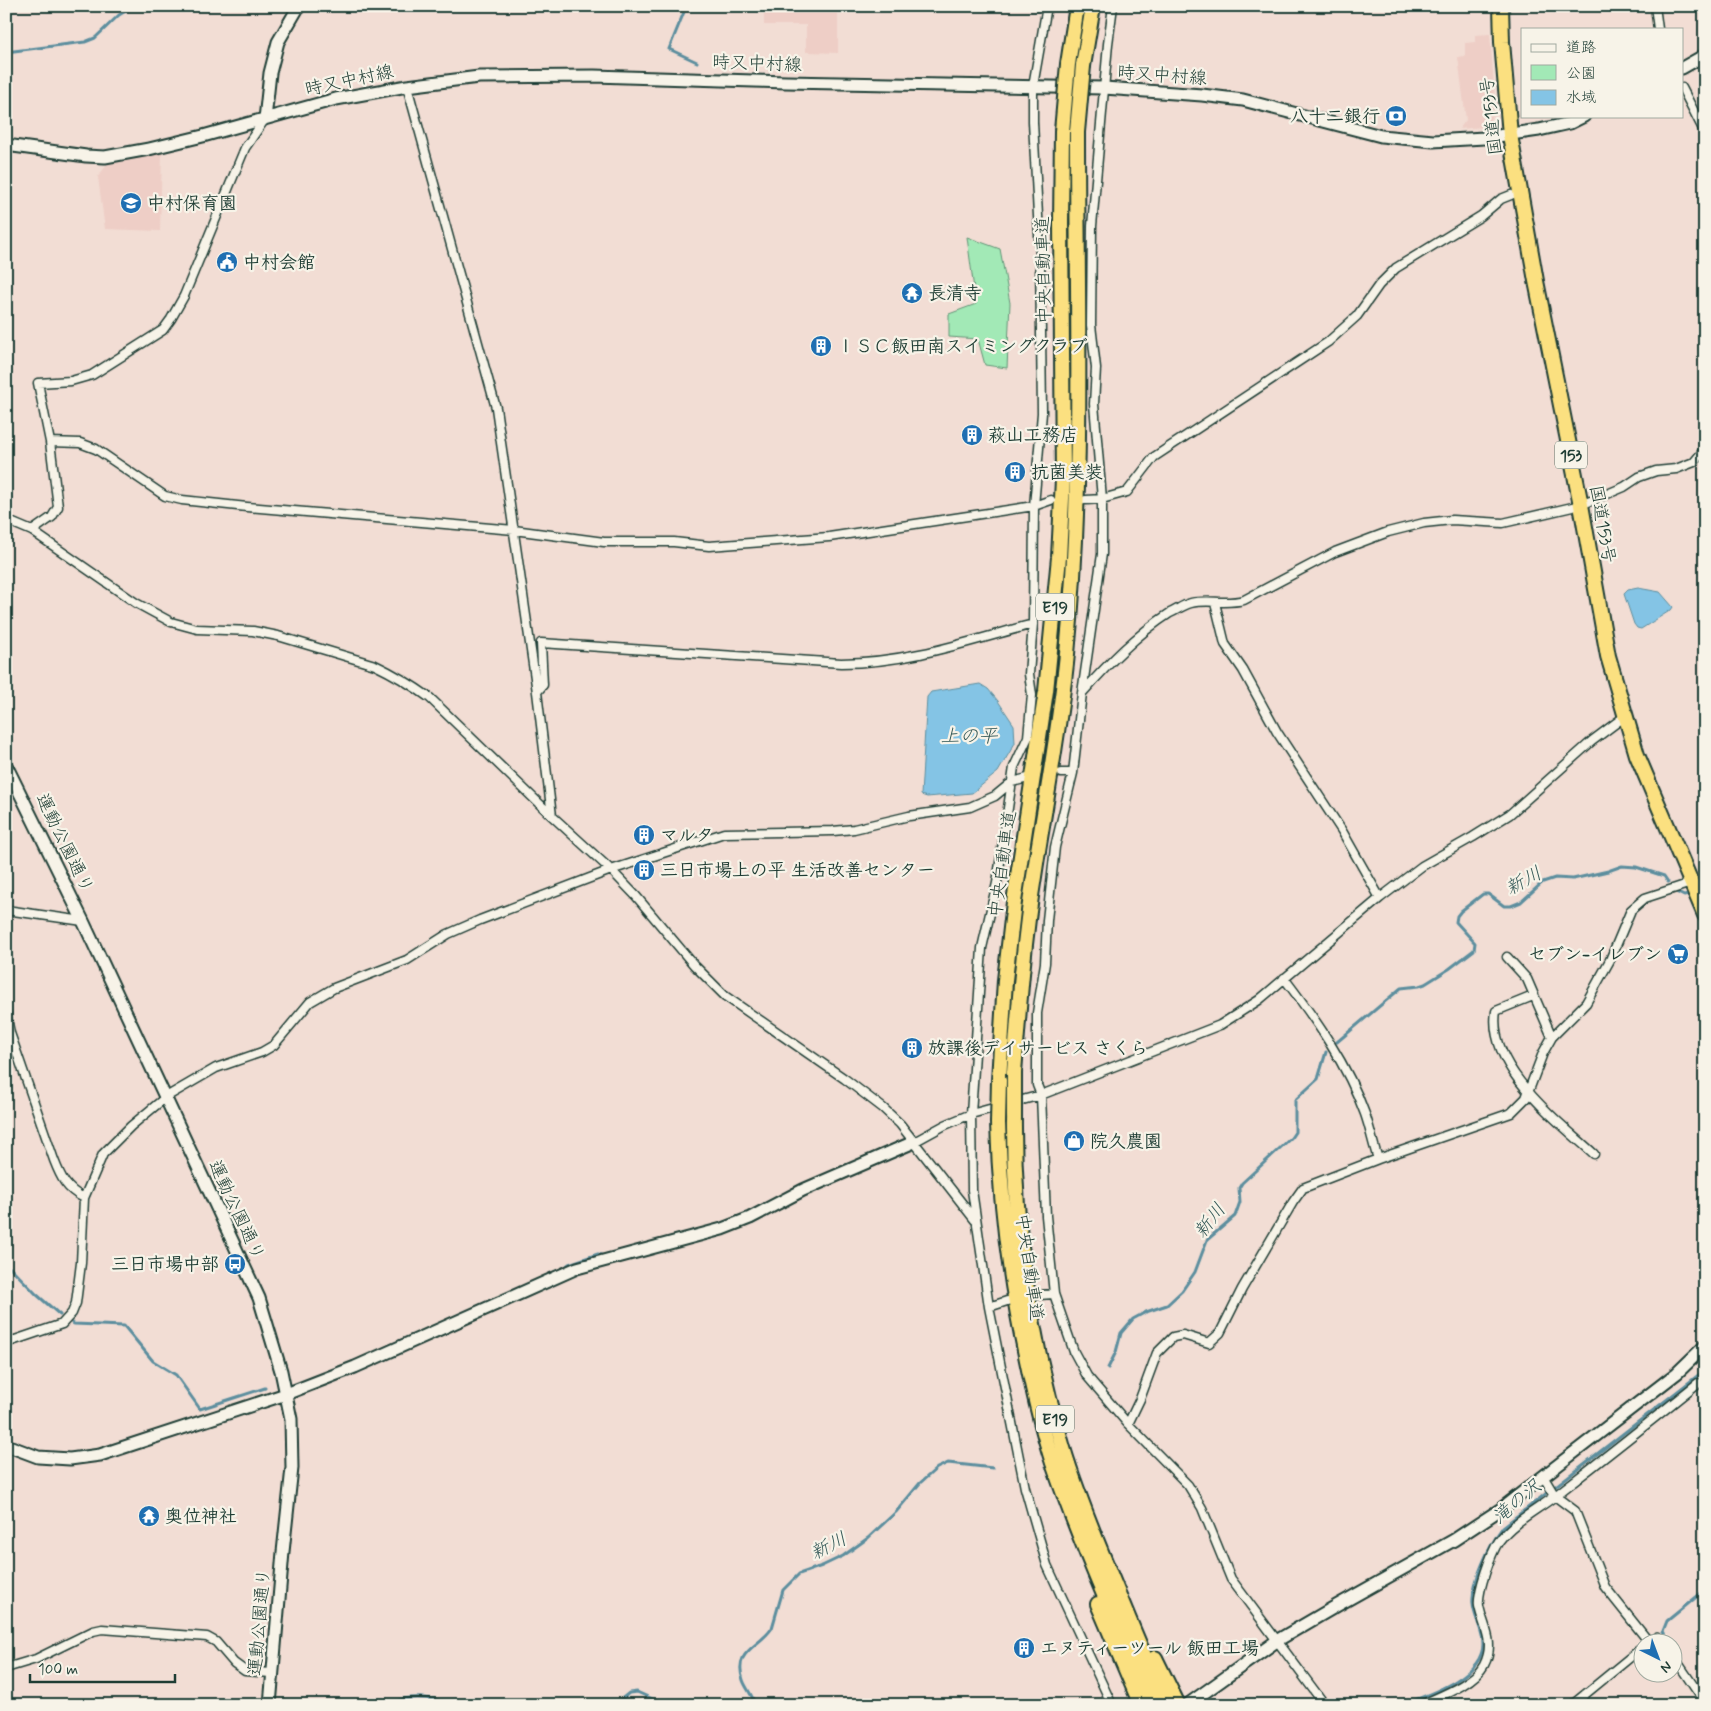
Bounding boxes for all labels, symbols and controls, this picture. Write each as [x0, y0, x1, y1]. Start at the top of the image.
legend [1521, 28, 1684, 118]
text: 道路 [1566, 38, 1596, 58]
street label: 時又中村線 [712, 50, 802, 78]
street label: 時又中村線 [303, 60, 396, 102]
street label: 時又中村線 [1116, 61, 1208, 91]
text: 公園 [1566, 64, 1596, 84]
street label: 国道153号 [1475, 75, 1509, 157]
text: 水域 [1566, 88, 1596, 108]
bank icon: 八十二銀行 [1384, 104, 1408, 128]
place label: 八十二銀行 [1290, 105, 1380, 129]
school or university icon: 中村保育園 [119, 191, 143, 215]
place label: 中村保育園 [147, 192, 237, 216]
street label: 中央自動車道 [1031, 216, 1057, 324]
public building icon: 中村会館 [215, 250, 239, 274]
place label: 中村会館 [243, 251, 315, 275]
temple icon: 長清寺 [900, 281, 924, 305]
place label: 長清寺 [928, 282, 982, 306]
building icon: ＩＳＣ飯田南スイミングクラブ [809, 334, 833, 358]
place label: ＩＳＣ飯田南スイミングクラブ [837, 335, 1088, 359]
building icon: 萩山工務店 [960, 423, 984, 447]
place label: 萩山工務店 [988, 424, 1078, 448]
road number: 153 [1555, 442, 1587, 468]
building icon: 抗菌美装 [1003, 460, 1027, 484]
place label: 抗菌美装 [1031, 461, 1103, 485]
street label: 国道153号 [1583, 483, 1621, 565]
road number: E19 [1036, 594, 1074, 620]
water label: 上の平 [940, 724, 998, 749]
street label: 運動公園通り [30, 790, 99, 897]
street label: 中央自動車道 [984, 809, 1022, 919]
building icon: マルタ [632, 823, 656, 847]
place label: マルタ [660, 824, 714, 848]
building icon: 三日市場上の平 生活改善センター [632, 858, 656, 882]
place label: 三日市場上の平 生活改善センター [660, 859, 935, 883]
water label: 新川 [1501, 861, 1546, 901]
supermarket icon: セブン-イレブン [1666, 942, 1690, 966]
place label: セブン-イレブン [1528, 943, 1662, 967]
building icon: 放課後デイサービス さくら [900, 1036, 924, 1060]
place label: 放課後デイサービス さくら [928, 1037, 1148, 1061]
shop icon: 院久農園 [1062, 1129, 1086, 1153]
place label: 院久農園 [1090, 1130, 1162, 1154]
street label: 運動公園通り [202, 1156, 270, 1264]
water label: 新川 [1189, 1198, 1232, 1244]
street label: 中央自動車道 [1010, 1212, 1048, 1322]
bus stop icon: 三日市場中部 [223, 1252, 247, 1276]
place label: 三日市場中部 [111, 1253, 219, 1277]
road number: E19 [1036, 1406, 1074, 1432]
water label: 滝の沢 [1487, 1474, 1548, 1530]
temple icon: 奥位神社 [137, 1504, 161, 1528]
place label: 奥位神社 [165, 1505, 237, 1529]
water label: 新川 [806, 1527, 851, 1566]
street label: 運動公園通り [243, 1567, 277, 1677]
north arrow [1634, 1634, 1684, 1684]
building icon: エヌティーツール 飯田工場 [1012, 1636, 1036, 1660]
place label: エヌティーツール 飯田工場 [1040, 1637, 1259, 1661]
scale bar [30, 1651, 175, 1683]
text: N [1657, 1657, 1676, 1677]
text: 100 m [38, 1660, 78, 1680]

